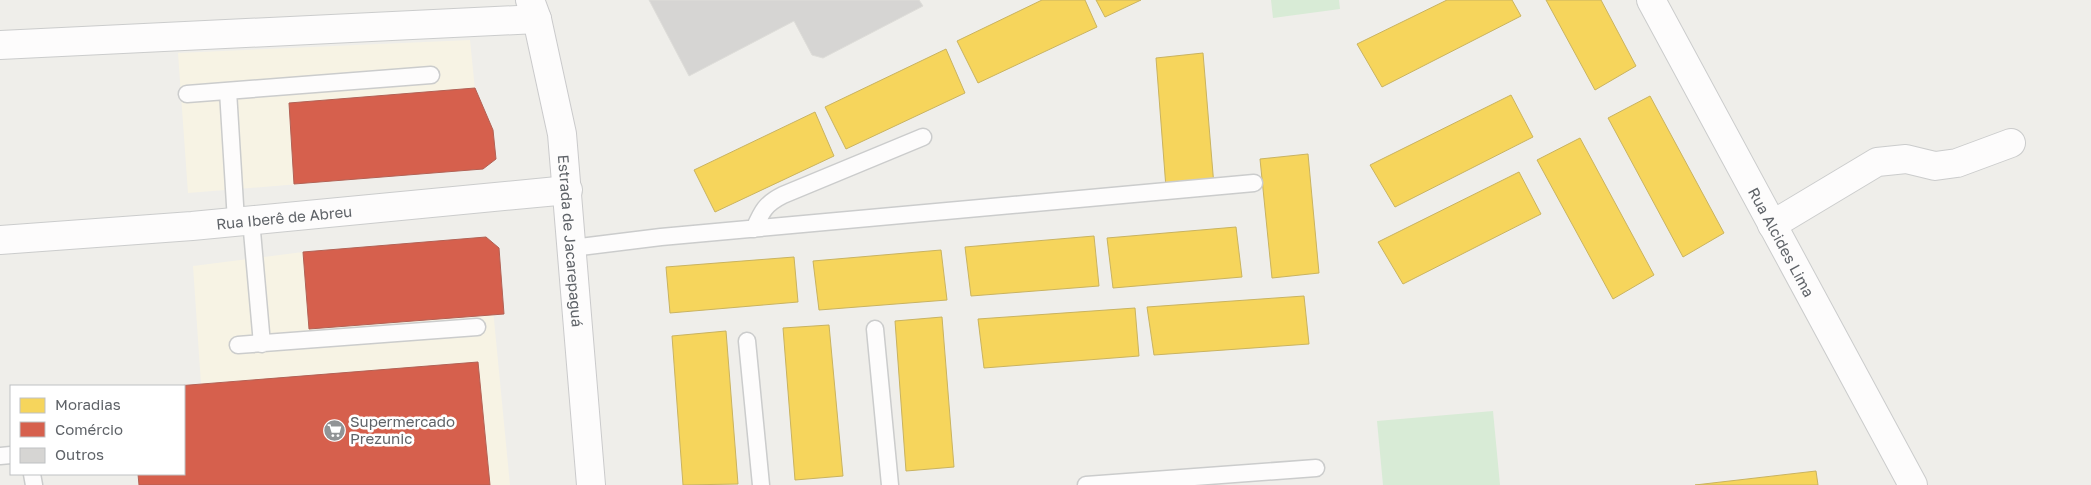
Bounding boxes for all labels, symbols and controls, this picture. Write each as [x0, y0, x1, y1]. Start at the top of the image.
street label: Estrada de Jacarepaguá [555, 154, 587, 328]
street label: Rua Alcides Lima [1745, 184, 1819, 300]
street label: Rua Iberê de Abreu [215, 202, 353, 233]
legend [10, 385, 185, 475]
text: Moradias [55, 395, 121, 413]
place label: Supermercado Prezunic [350, 412, 455, 447]
supermarket icon: Supermercado Prezunic [322, 418, 346, 442]
text: Comércio [55, 420, 123, 438]
text: Outros [55, 445, 104, 463]

